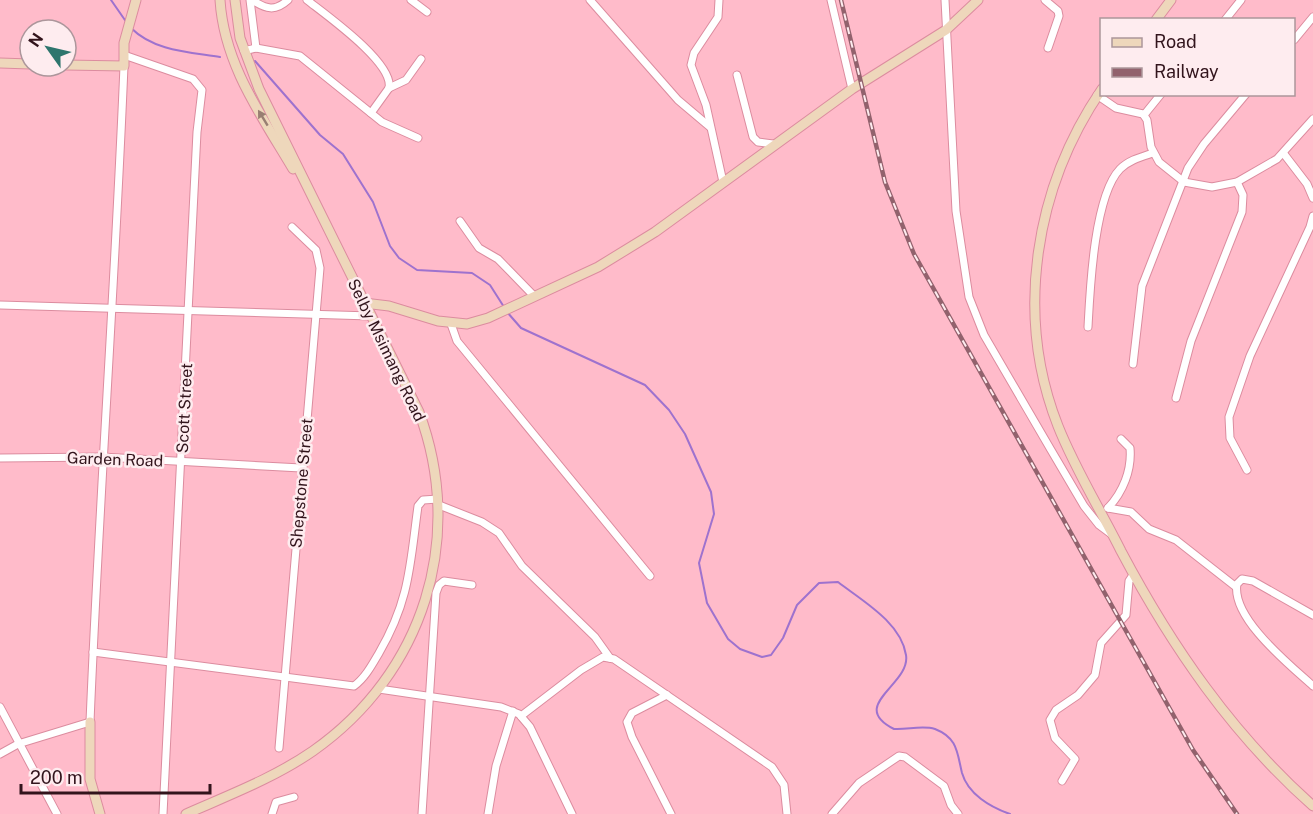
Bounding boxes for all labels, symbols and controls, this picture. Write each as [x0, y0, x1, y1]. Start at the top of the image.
north arrow [18, 18, 78, 78]
legend [1100, 18, 1295, 96]
text: N [25, 29, 47, 50]
text: Road [1154, 31, 1197, 52]
text: Railway [1154, 61, 1219, 82]
one-way arrow [257, 110, 268, 126]
street label: Selby Msimang Road [344, 276, 429, 425]
street label: Scott Street [173, 362, 196, 454]
street label: Shepstone Street [286, 417, 317, 549]
street label: Garden Road [67, 448, 163, 471]
scale bar [21, 757, 210, 795]
text: 200 m [30, 767, 83, 788]

